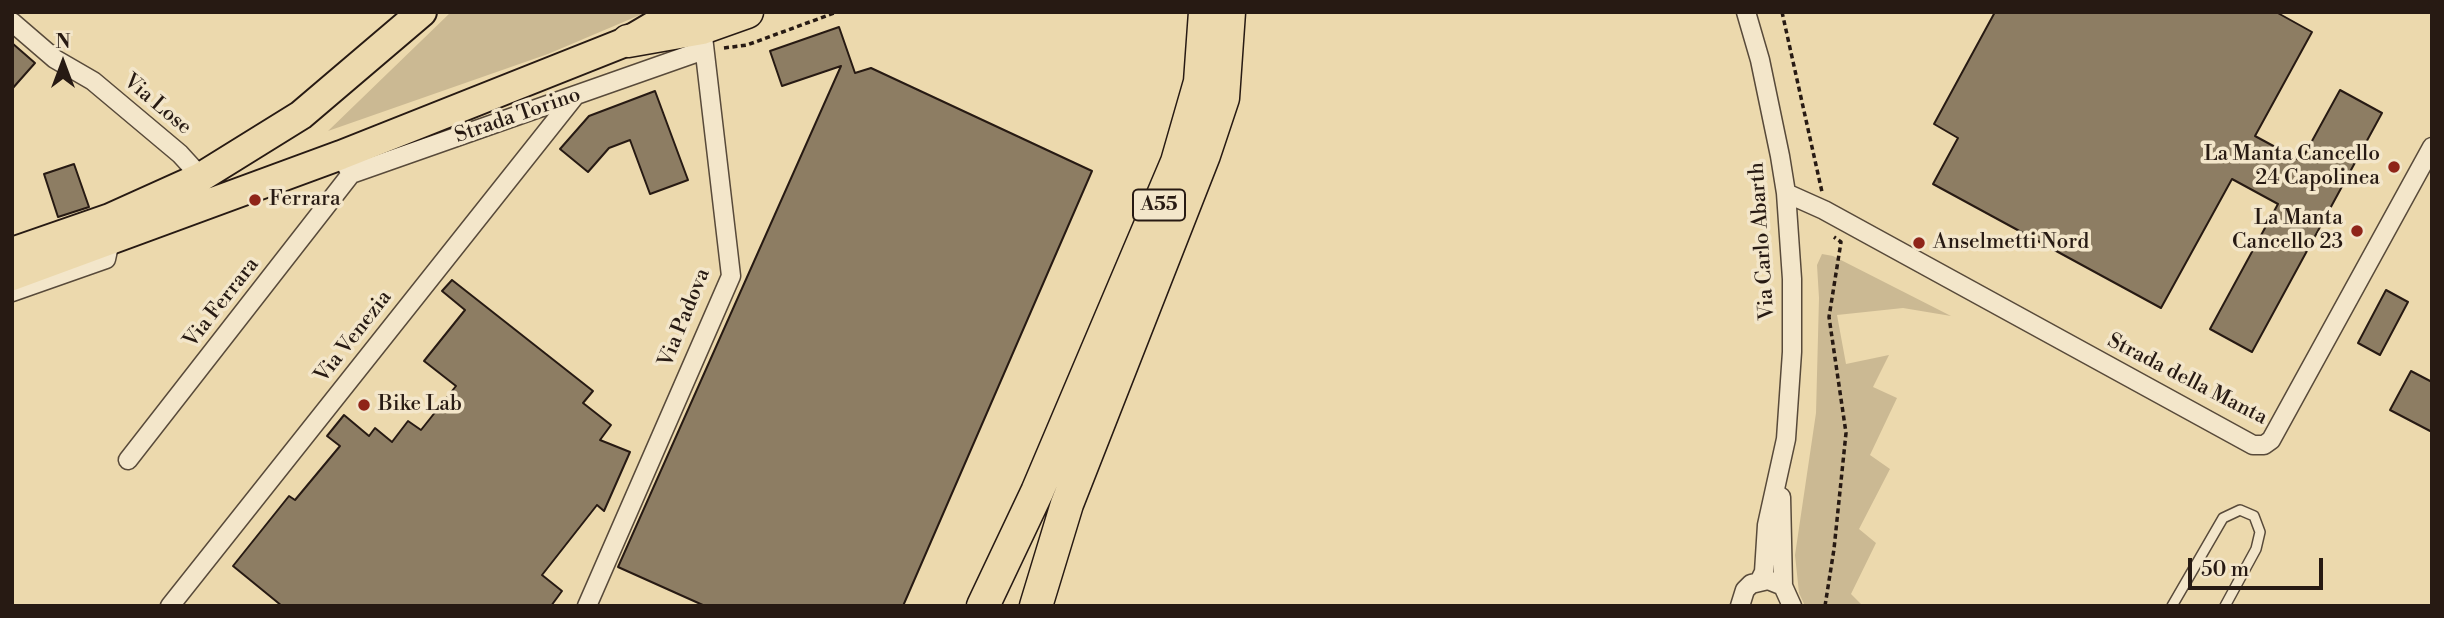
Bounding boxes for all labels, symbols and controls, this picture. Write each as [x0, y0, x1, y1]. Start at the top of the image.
north arrow [28, 28, 98, 98]
text: N [55, 30, 71, 54]
street label: Via Lose [118, 69, 196, 141]
street label: Strada Torino [452, 83, 584, 149]
place label: La Manta Cancello 24 Capolinea [2204, 142, 2380, 192]
marker: La Manta Cancello 24 Capolinea [2386, 159, 2402, 175]
street label: Via Carlo Abarth [1745, 161, 1781, 321]
place label: Ferrara [269, 187, 341, 213]
road number: A55 [1133, 190, 1185, 220]
marker: Ferrara [247, 192, 263, 208]
place label: La Manta Cancello 23 [2232, 206, 2343, 256]
marker: La Manta Cancello 23 [2349, 223, 2365, 239]
place label: Anselmetti Nord [1933, 230, 2089, 256]
marker: Anselmetti Nord [1911, 235, 1927, 251]
street label: Via Ferrara [179, 253, 265, 353]
street label: Via Padova [654, 265, 716, 371]
street label: Via Venezia [310, 286, 398, 388]
street label: Strada della Manta [2103, 329, 2271, 431]
place label: Bike Lab [378, 392, 462, 418]
marker: Bike Lab [356, 397, 372, 413]
scale bar [2192, 544, 2327, 588]
text: 50 m [2201, 557, 2249, 583]

